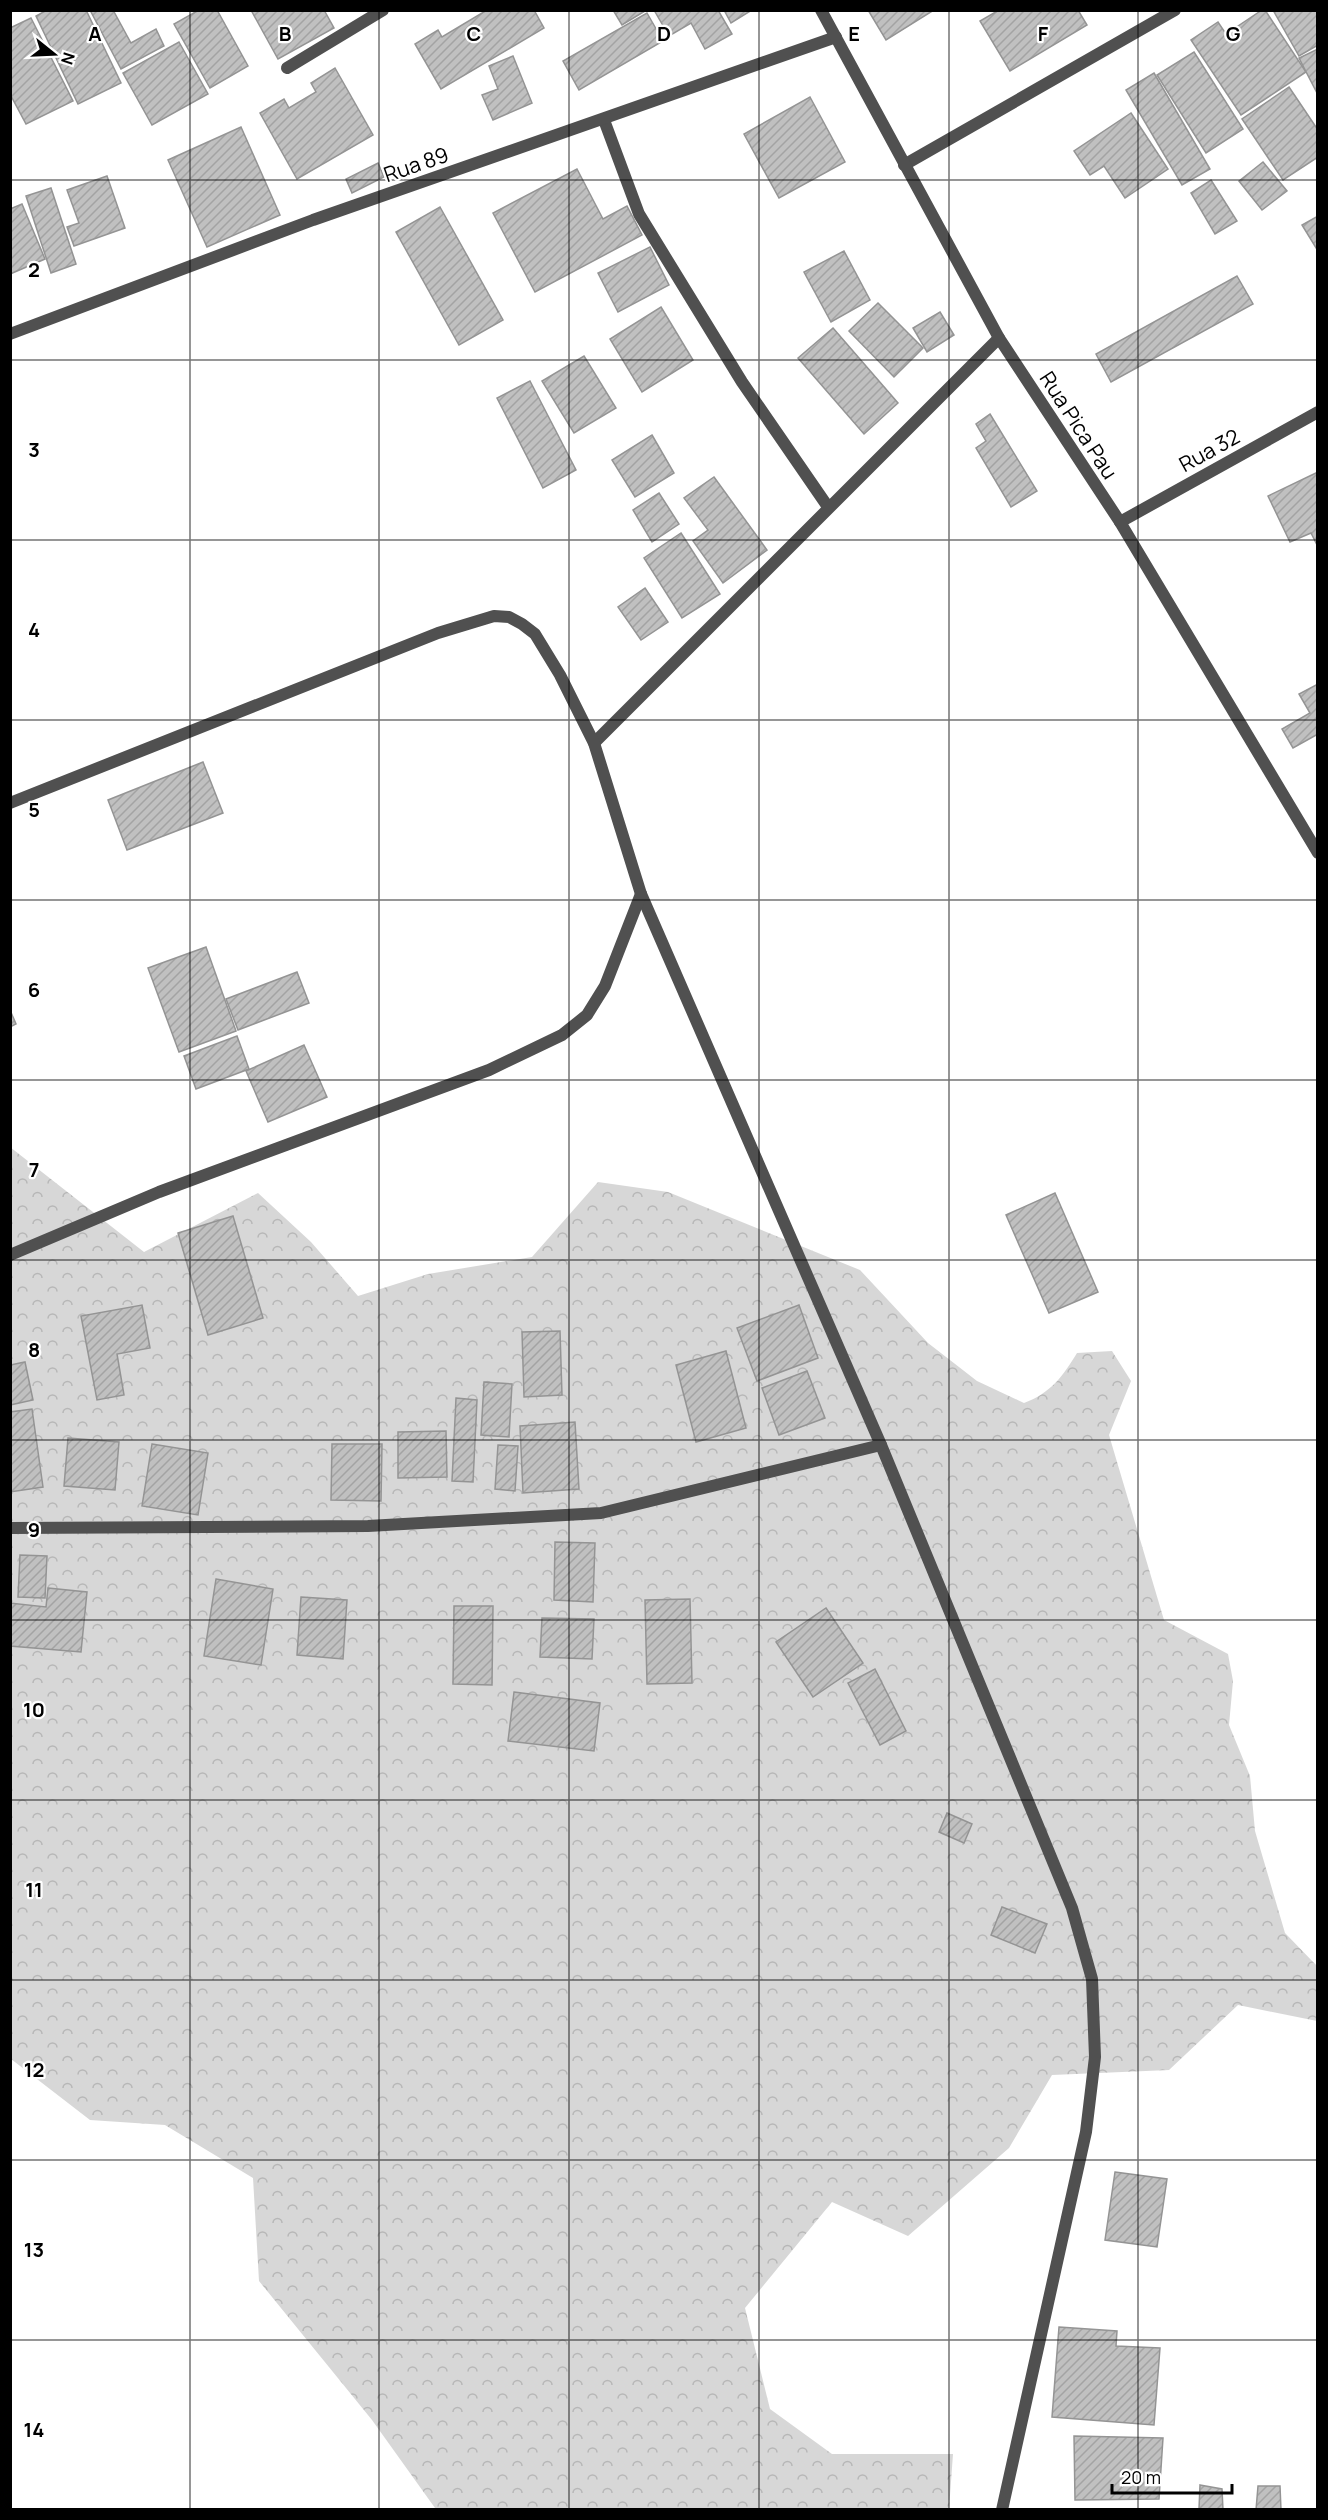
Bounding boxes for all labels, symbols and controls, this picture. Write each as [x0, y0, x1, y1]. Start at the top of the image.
text: A [88, 20, 102, 47]
text: B [279, 20, 292, 47]
text: C [467, 20, 481, 47]
text: D [657, 20, 671, 47]
text: E [848, 20, 860, 47]
text: F [1038, 20, 1049, 47]
text: G [1226, 20, 1241, 47]
north arrow [24, 24, 84, 84]
text: N [56, 50, 81, 68]
street label: Rua 89 [380, 140, 452, 188]
text: 2 [28, 256, 40, 283]
street label: Rua Pica Pau [1034, 366, 1124, 484]
street label: Rua 32 [1174, 422, 1244, 478]
text: 3 [28, 436, 40, 463]
text: 4 [28, 616, 40, 643]
text: 5 [28, 796, 40, 823]
text: 6 [28, 976, 40, 1003]
text: 7 [29, 1156, 39, 1183]
text: 8 [28, 1336, 40, 1363]
text: 9 [28, 1516, 40, 1543]
text: 10 [23, 1696, 45, 1723]
text: 11 [25, 1876, 43, 1903]
text: 12 [24, 2056, 44, 2083]
text: 13 [24, 2236, 44, 2263]
text: 14 [24, 2416, 44, 2443]
scale bar [1112, 2457, 1232, 2495]
text: 20 m [1121, 2465, 1161, 2489]

